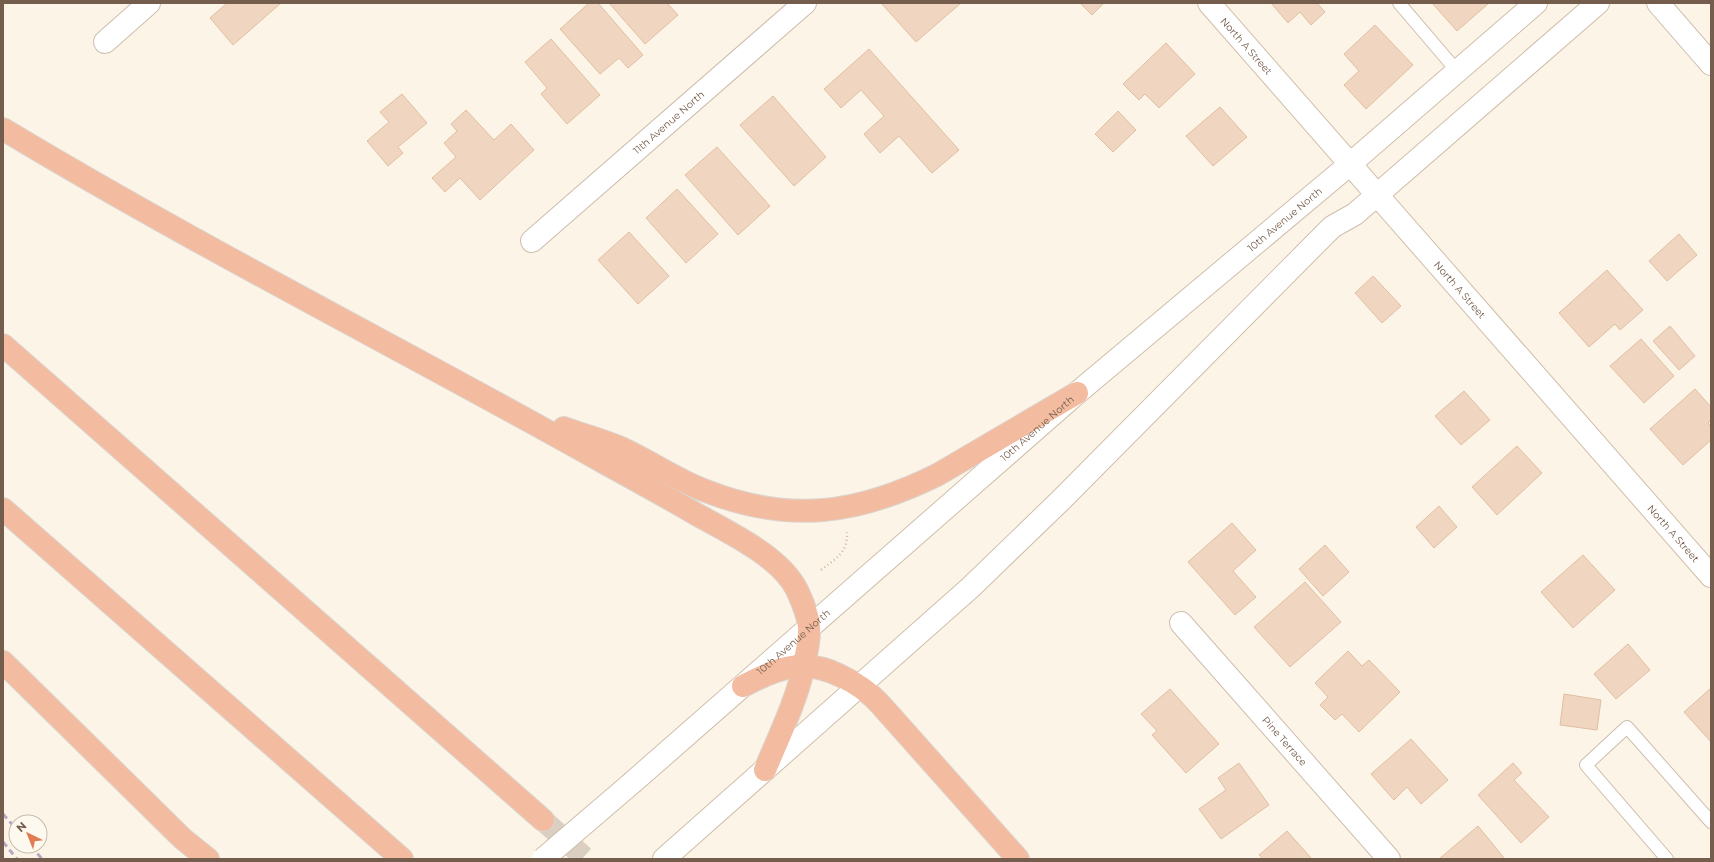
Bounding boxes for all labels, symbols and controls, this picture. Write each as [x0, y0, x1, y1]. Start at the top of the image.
street label: North A Street [1218, 15, 1275, 78]
street label: 11th Avenue North [630, 88, 707, 157]
street label: 10th Avenue North [1245, 184, 1325, 255]
street label: North A Street [1431, 259, 1488, 321]
street label: 10th Avenue North [998, 393, 1077, 464]
street label: North A Street [1645, 502, 1702, 565]
street label: 10th Avenue North [754, 606, 833, 678]
street label: Pine Terrace [1259, 714, 1310, 769]
north arrow [8, 814, 48, 854]
text: N [13, 819, 29, 835]

